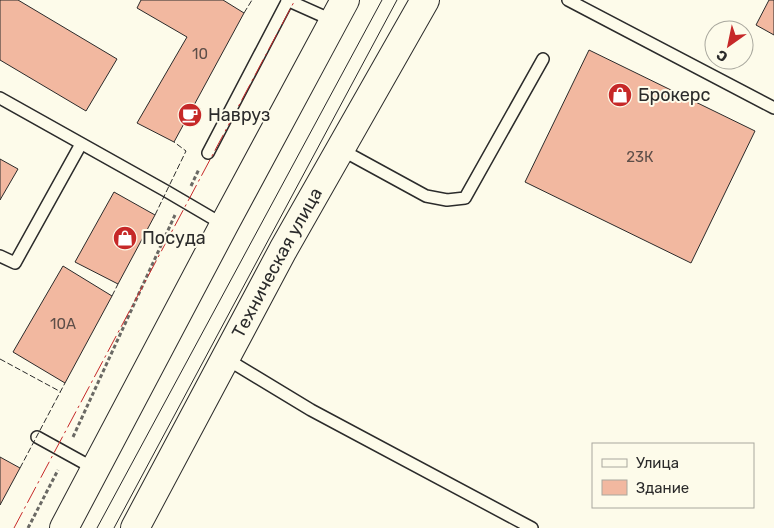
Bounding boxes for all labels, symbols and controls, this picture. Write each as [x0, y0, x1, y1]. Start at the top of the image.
north arrow [704, 20, 754, 70]
house number: 10 [192, 45, 208, 63]
text: С [713, 46, 731, 65]
shop icon: Брокерс [607, 82, 633, 108]
place label: Брокерс [638, 84, 711, 106]
cafe icon: Навруз [177, 102, 203, 128]
place label: Навруз [208, 104, 270, 126]
house number: 23К [626, 148, 654, 166]
street label: Техническая улица [227, 184, 327, 342]
shop icon: Посуда [112, 225, 138, 251]
place label: Посуда [142, 227, 206, 249]
house number: 10А [50, 315, 76, 333]
legend [592, 443, 754, 508]
text: Улица [636, 454, 679, 472]
text: Здание [636, 479, 689, 497]

